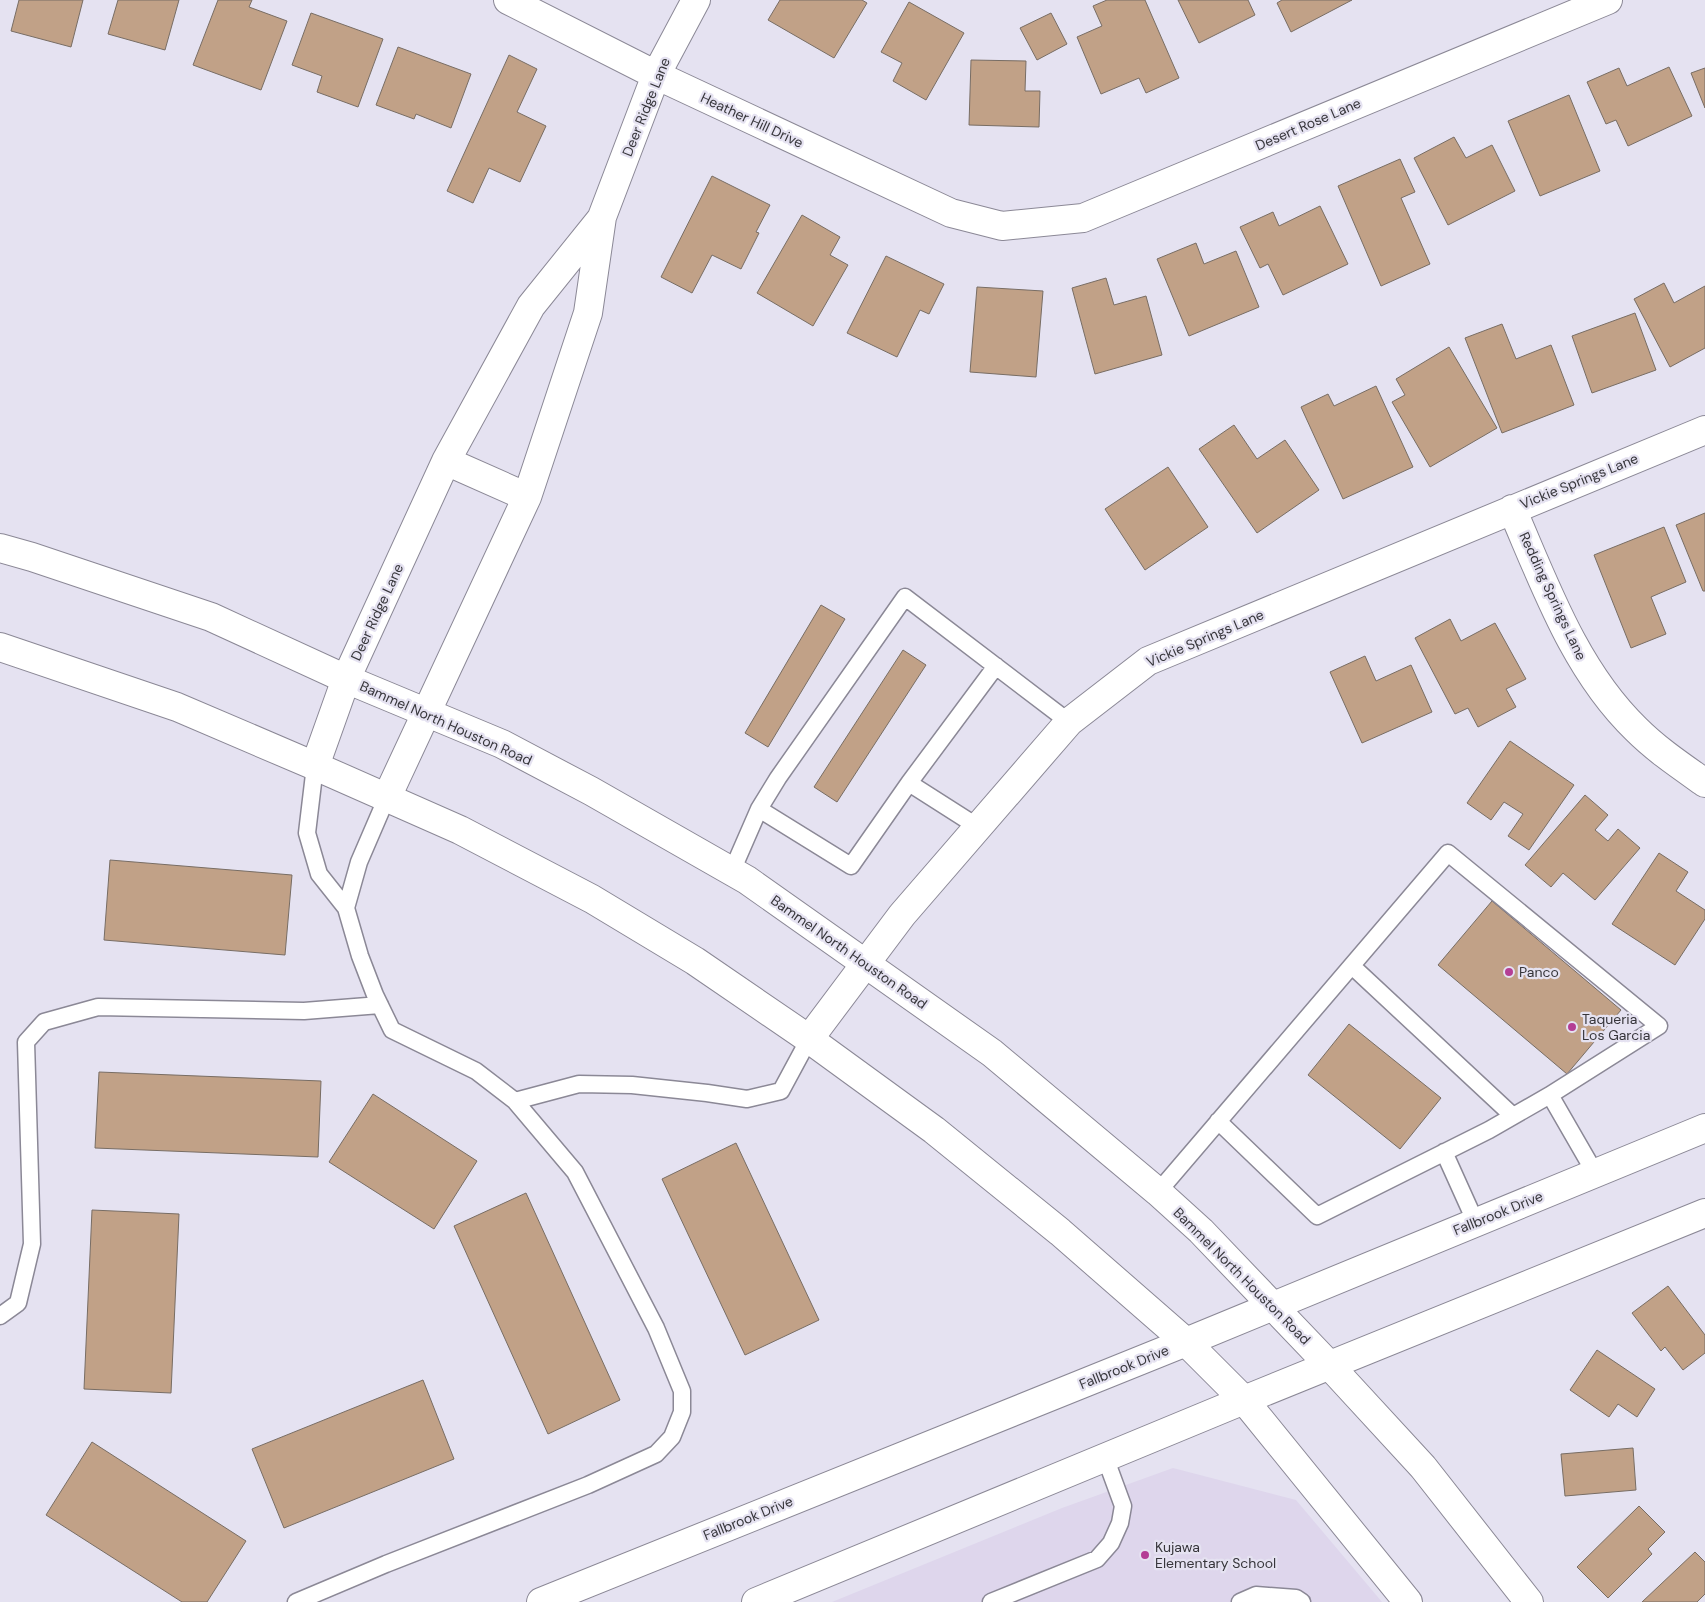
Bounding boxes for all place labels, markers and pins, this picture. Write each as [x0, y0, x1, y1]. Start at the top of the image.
place label: Panco [1519, 963, 1559, 981]
marker: Panco [1503, 966, 1515, 978]
place label: Taqueria Los Garcia [1582, 1010, 1650, 1044]
marker: Taqueria Los Garcia [1566, 1021, 1578, 1033]
place label: Kujawa Elementary School [1155, 1538, 1276, 1572]
marker: Kujawa Elementary School [1139, 1549, 1151, 1561]

